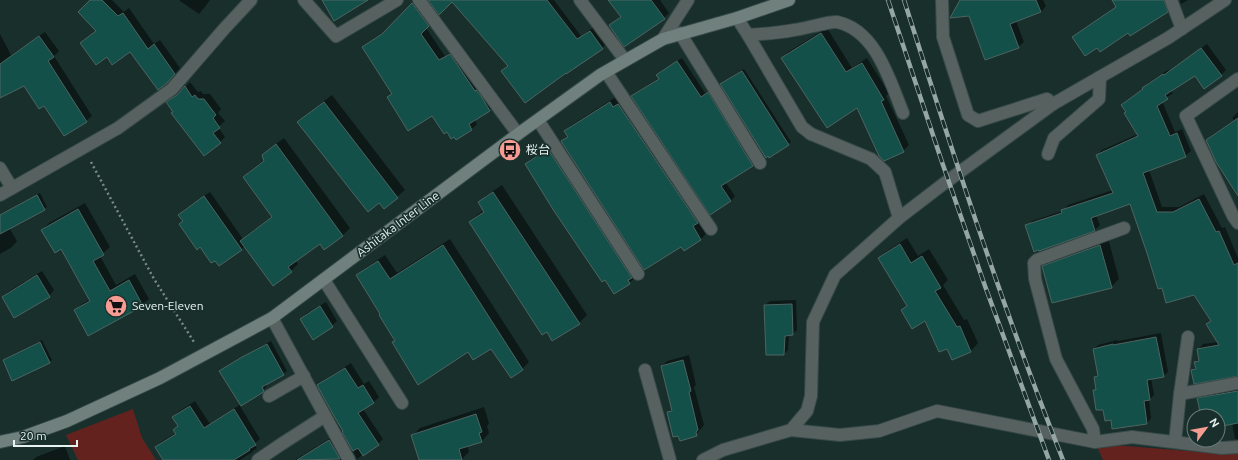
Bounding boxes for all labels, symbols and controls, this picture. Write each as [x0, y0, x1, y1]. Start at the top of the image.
bus stop icon: 桜台 [497, 137, 523, 163]
place label: 桜台 [526, 143, 550, 156]
street label: Ashitaka Inter Line [354, 188, 441, 259]
supermarket icon: Seven-Eleven [103, 293, 129, 319]
place label: Seven-Eleven [132, 299, 204, 312]
north arrow [1186, 408, 1226, 448]
text: N [1207, 416, 1222, 429]
scale bar [14, 422, 77, 448]
text: 20 m [20, 429, 47, 442]

